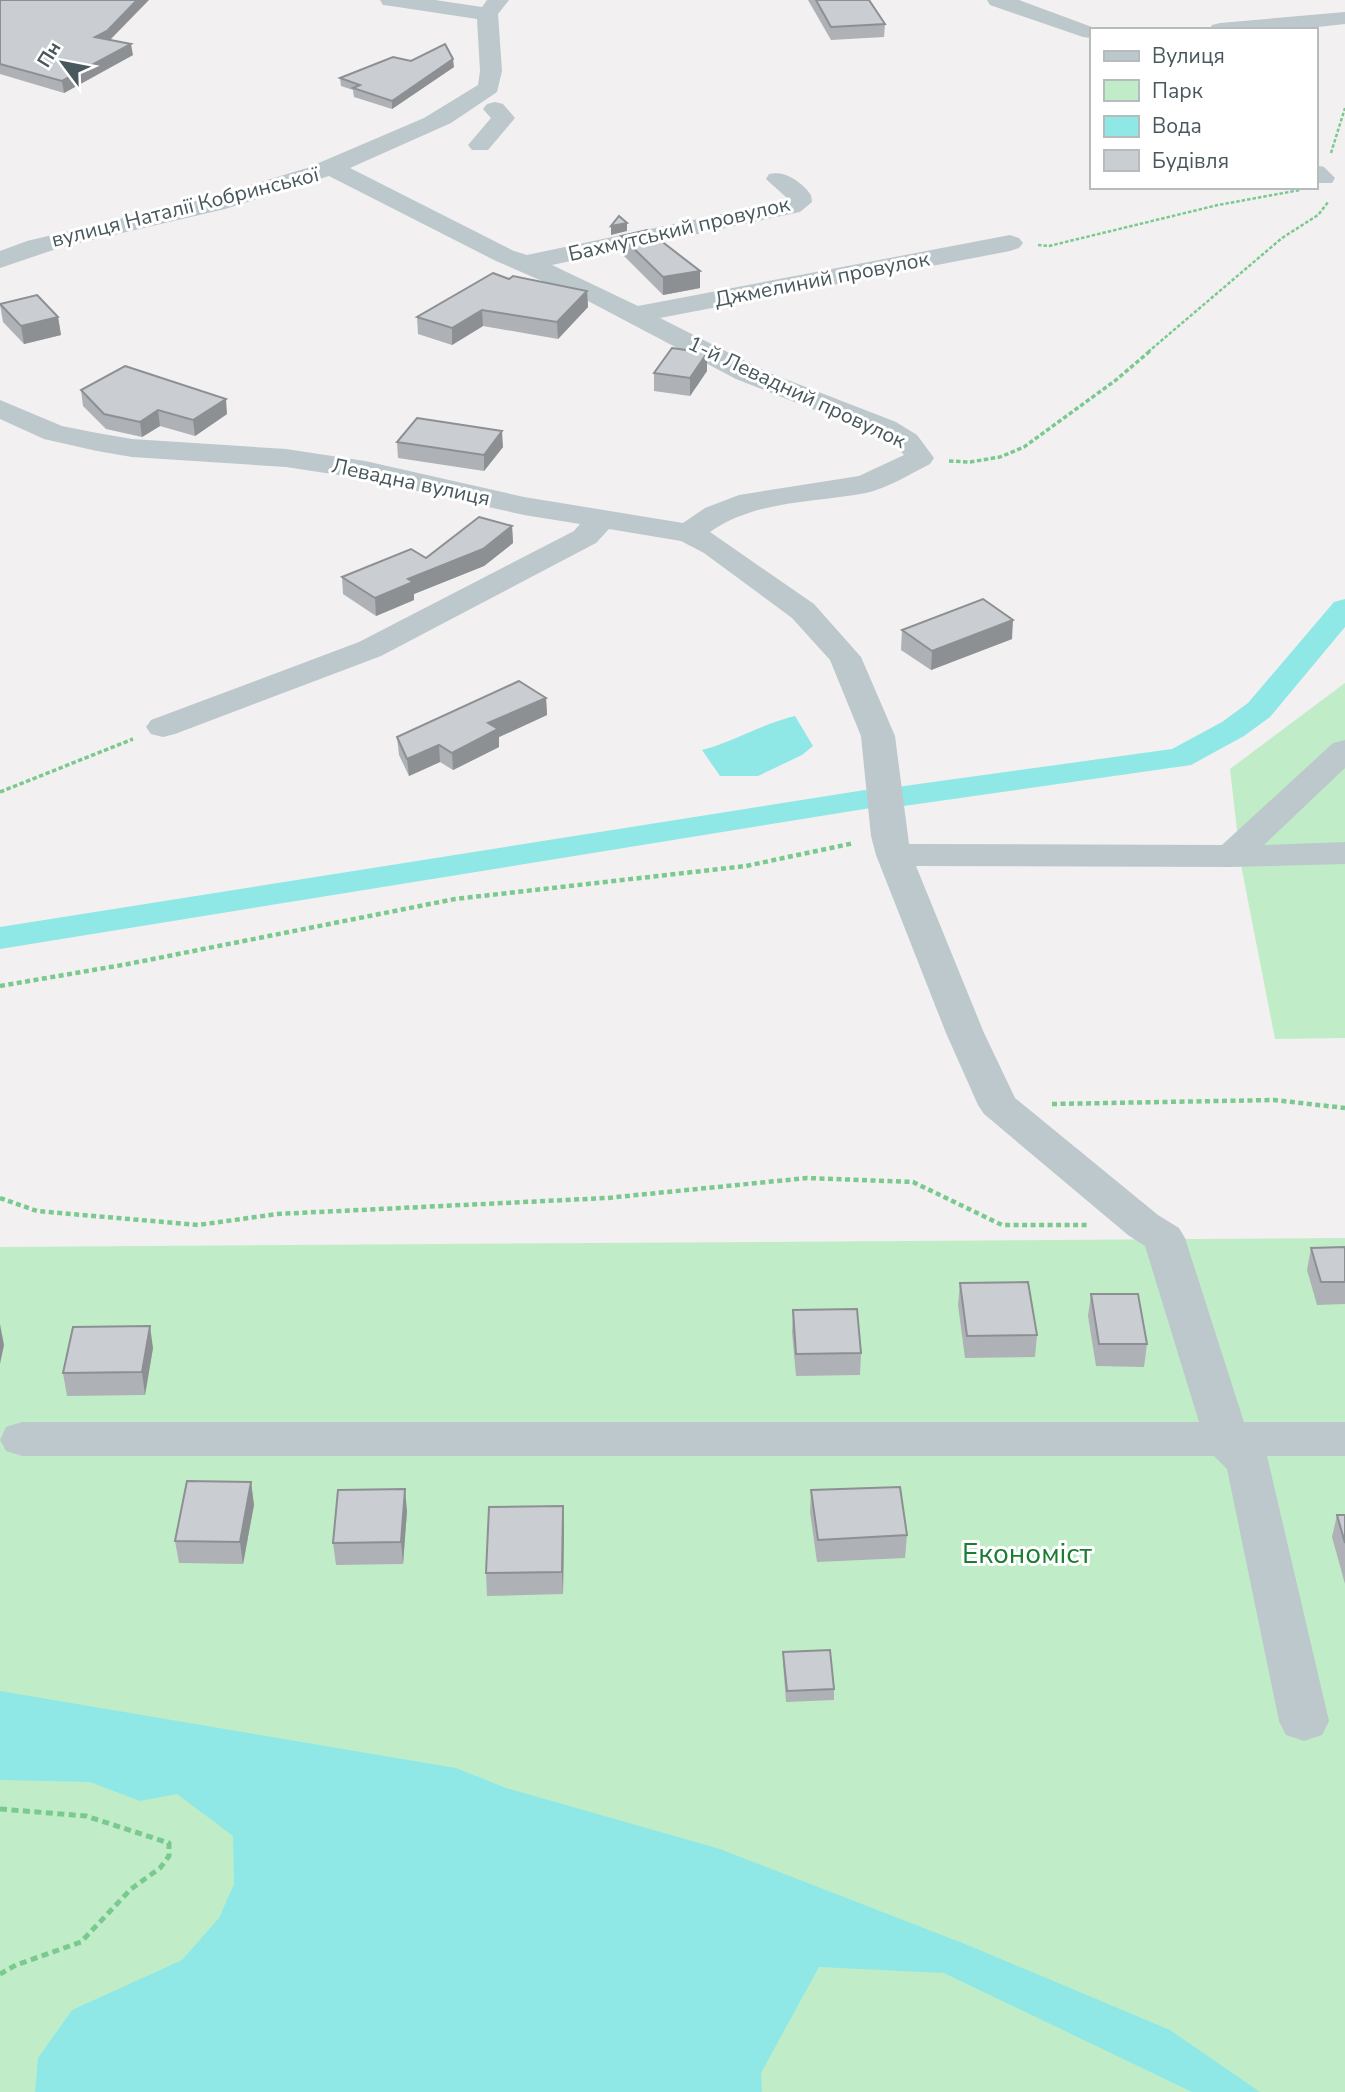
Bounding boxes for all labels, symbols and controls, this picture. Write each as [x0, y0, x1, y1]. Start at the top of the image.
north arrow [28, 28, 98, 98]
legend [1090, 28, 1317, 189]
text: Пн [31, 37, 67, 72]
text: Вулиця [1152, 42, 1225, 70]
text: Парк [1152, 77, 1204, 105]
text: Вода [1152, 112, 1202, 140]
text: Будівля [1152, 147, 1229, 175]
street label: вулиця Наталії Кобринської [48, 160, 322, 254]
street label: Бахмутський провулок [566, 190, 793, 268]
street label: Джмелиний провулок [712, 244, 933, 314]
street label: 1-й Левадний провулок [684, 329, 911, 455]
street label: Левадна вулиця [329, 452, 493, 512]
park label: Економіст [962, 1535, 1093, 1573]

